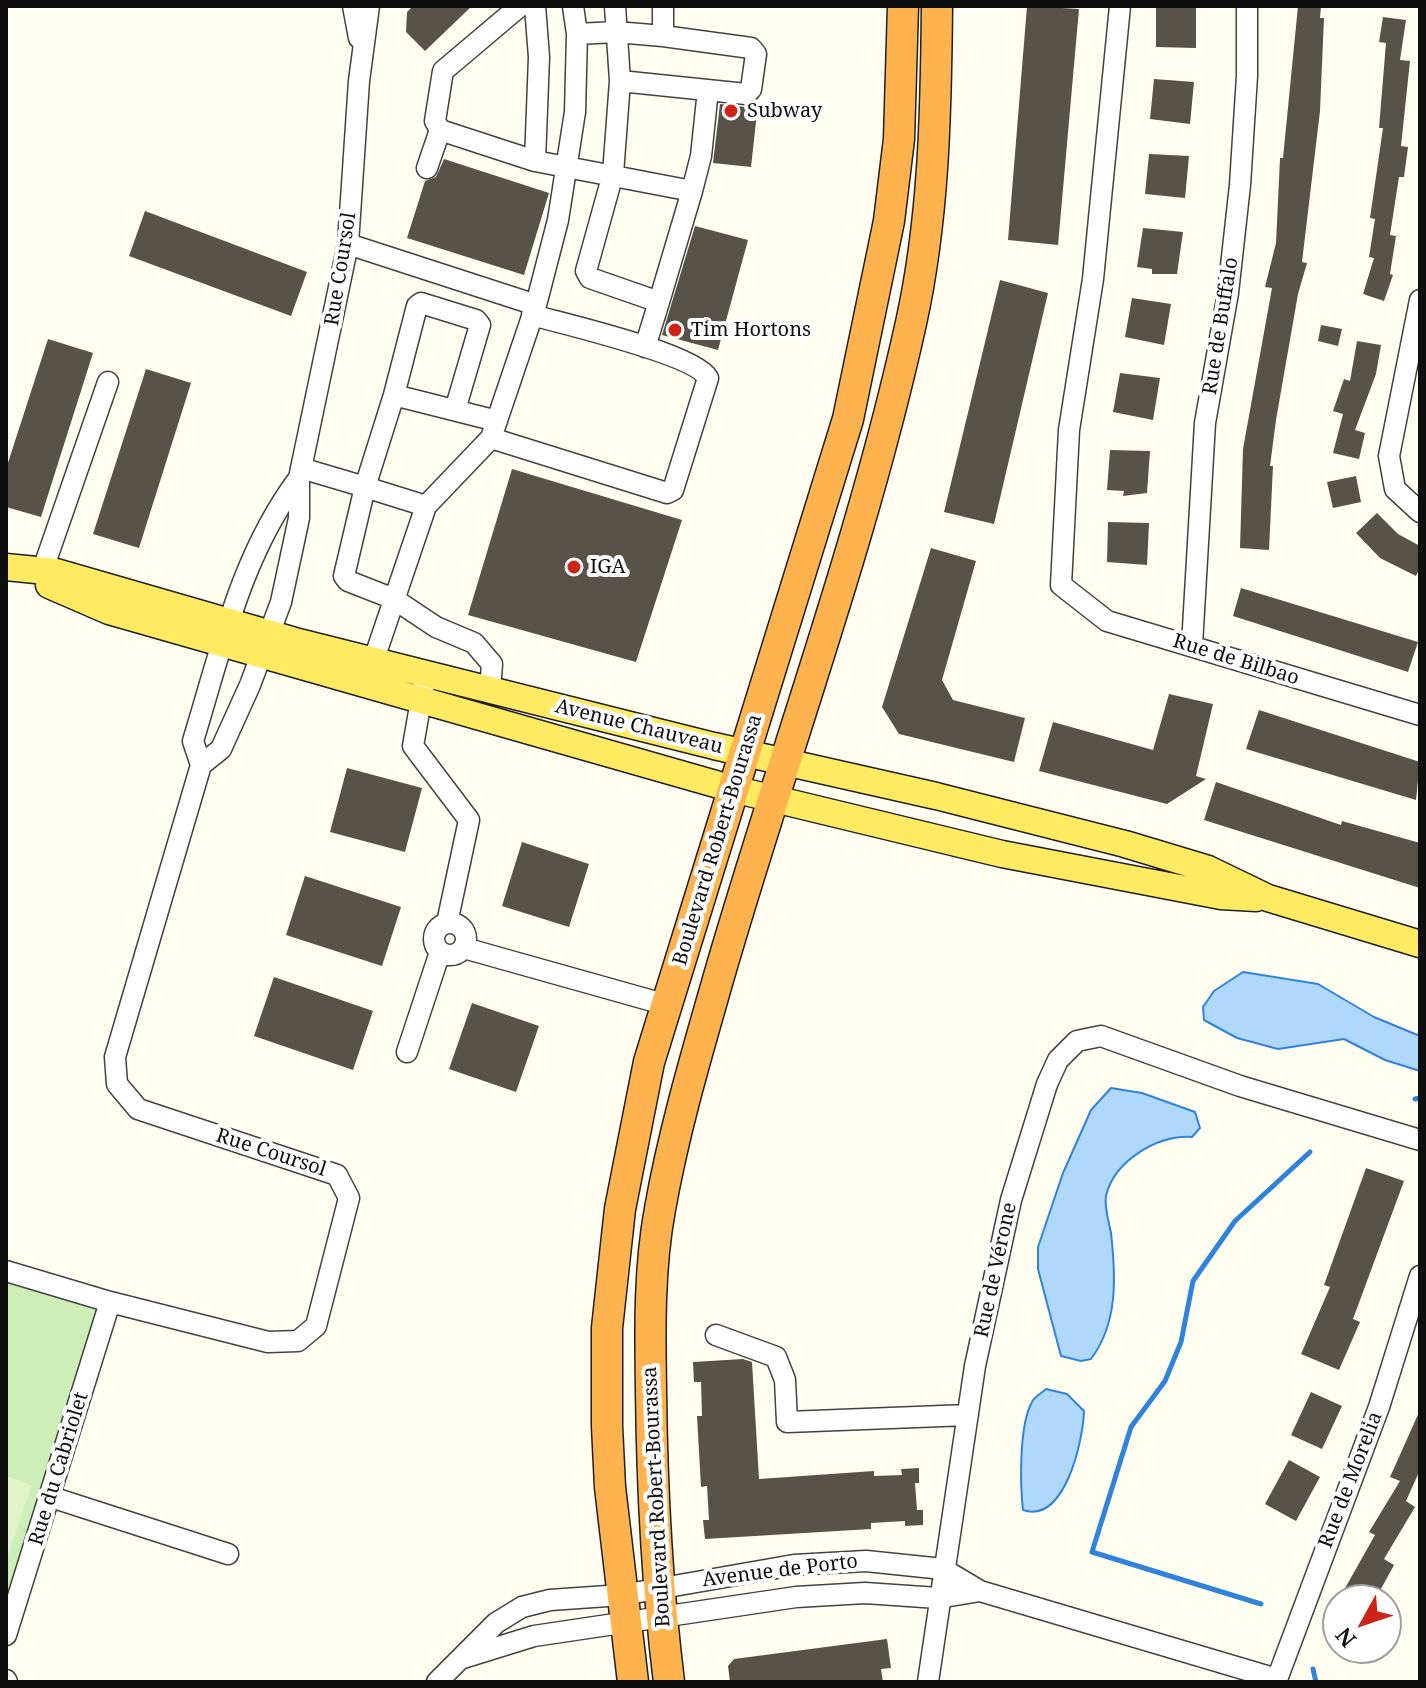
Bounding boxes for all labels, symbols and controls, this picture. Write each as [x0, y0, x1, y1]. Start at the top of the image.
place label: Subway [747, 99, 822, 123]
marker: Subway [722, 102, 740, 120]
street label: Rue Coursol [320, 211, 362, 327]
street label: Rue de Buffalo [1198, 256, 1244, 396]
place label: Tim Hortons [691, 318, 811, 342]
marker: Tim Hortons [666, 321, 684, 339]
place label: IGA [590, 555, 626, 579]
marker: IGA [565, 558, 583, 576]
street label: Rue de Bilbao [1170, 629, 1302, 691]
street label: Avenue Chauveau [553, 695, 725, 759]
street label: Boulevard Robert-Bourassa [668, 712, 768, 968]
street label: Rue Coursol [213, 1124, 329, 1182]
street label: Rue de Vérone [970, 1200, 1022, 1340]
street label: Boulevard Robert-Bourassa [638, 1366, 676, 1628]
street label: Rue du Cabriolet [24, 1389, 94, 1549]
street label: Rue de Morelia [1314, 1408, 1388, 1552]
street label: Avenue de Porto [701, 1550, 859, 1592]
north arrow [1322, 1584, 1402, 1664]
text: N [1328, 1622, 1362, 1654]

